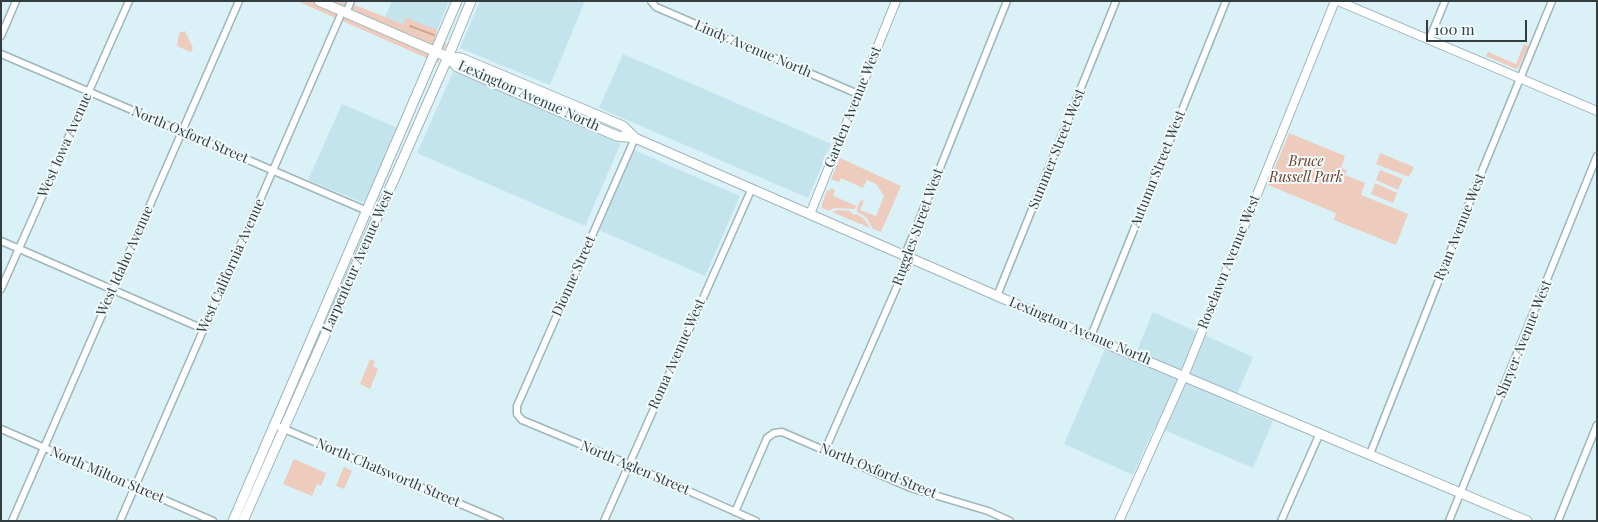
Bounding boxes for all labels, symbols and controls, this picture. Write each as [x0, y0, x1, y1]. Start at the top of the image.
scale bar [1428, 10, 1529, 42]
street label: Lindy Avenue North [692, 17, 814, 81]
text: 100 m [1434, 19, 1475, 39]
street label: Garden Avenue West [821, 44, 885, 170]
street label: Lexington Avenue North [456, 57, 602, 135]
street label: Summer Street West [1025, 86, 1089, 212]
street label: West Iowa Avenue [34, 90, 96, 200]
street label: North Oxford Street [129, 103, 251, 167]
street label: Autumn Street West [1127, 108, 1189, 230]
park label: Bruce Russell Park [1269, 154, 1343, 186]
street label: Ruggles Street West [889, 166, 947, 288]
street label: Ryan Avenue West [1431, 171, 1489, 283]
street label: Larpenteur Avenue West [319, 187, 397, 335]
street label: Roselawn Avenue West [1194, 192, 1264, 332]
street label: West California Avenue [194, 196, 268, 336]
street label: West Idaho Avenue [93, 203, 157, 319]
street label: Dionne Street [549, 233, 599, 319]
street label: Shryer Avenue West [1493, 278, 1555, 400]
street label: Lexington Avenue North [1006, 293, 1154, 369]
street label: Roma Avenue West [645, 296, 709, 412]
street label: North Chatsworth Street [313, 435, 463, 511]
street label: North Aglen Street [578, 437, 692, 499]
street label: North Oxford Street [817, 440, 939, 502]
street label: North Milton Street [47, 443, 167, 507]

